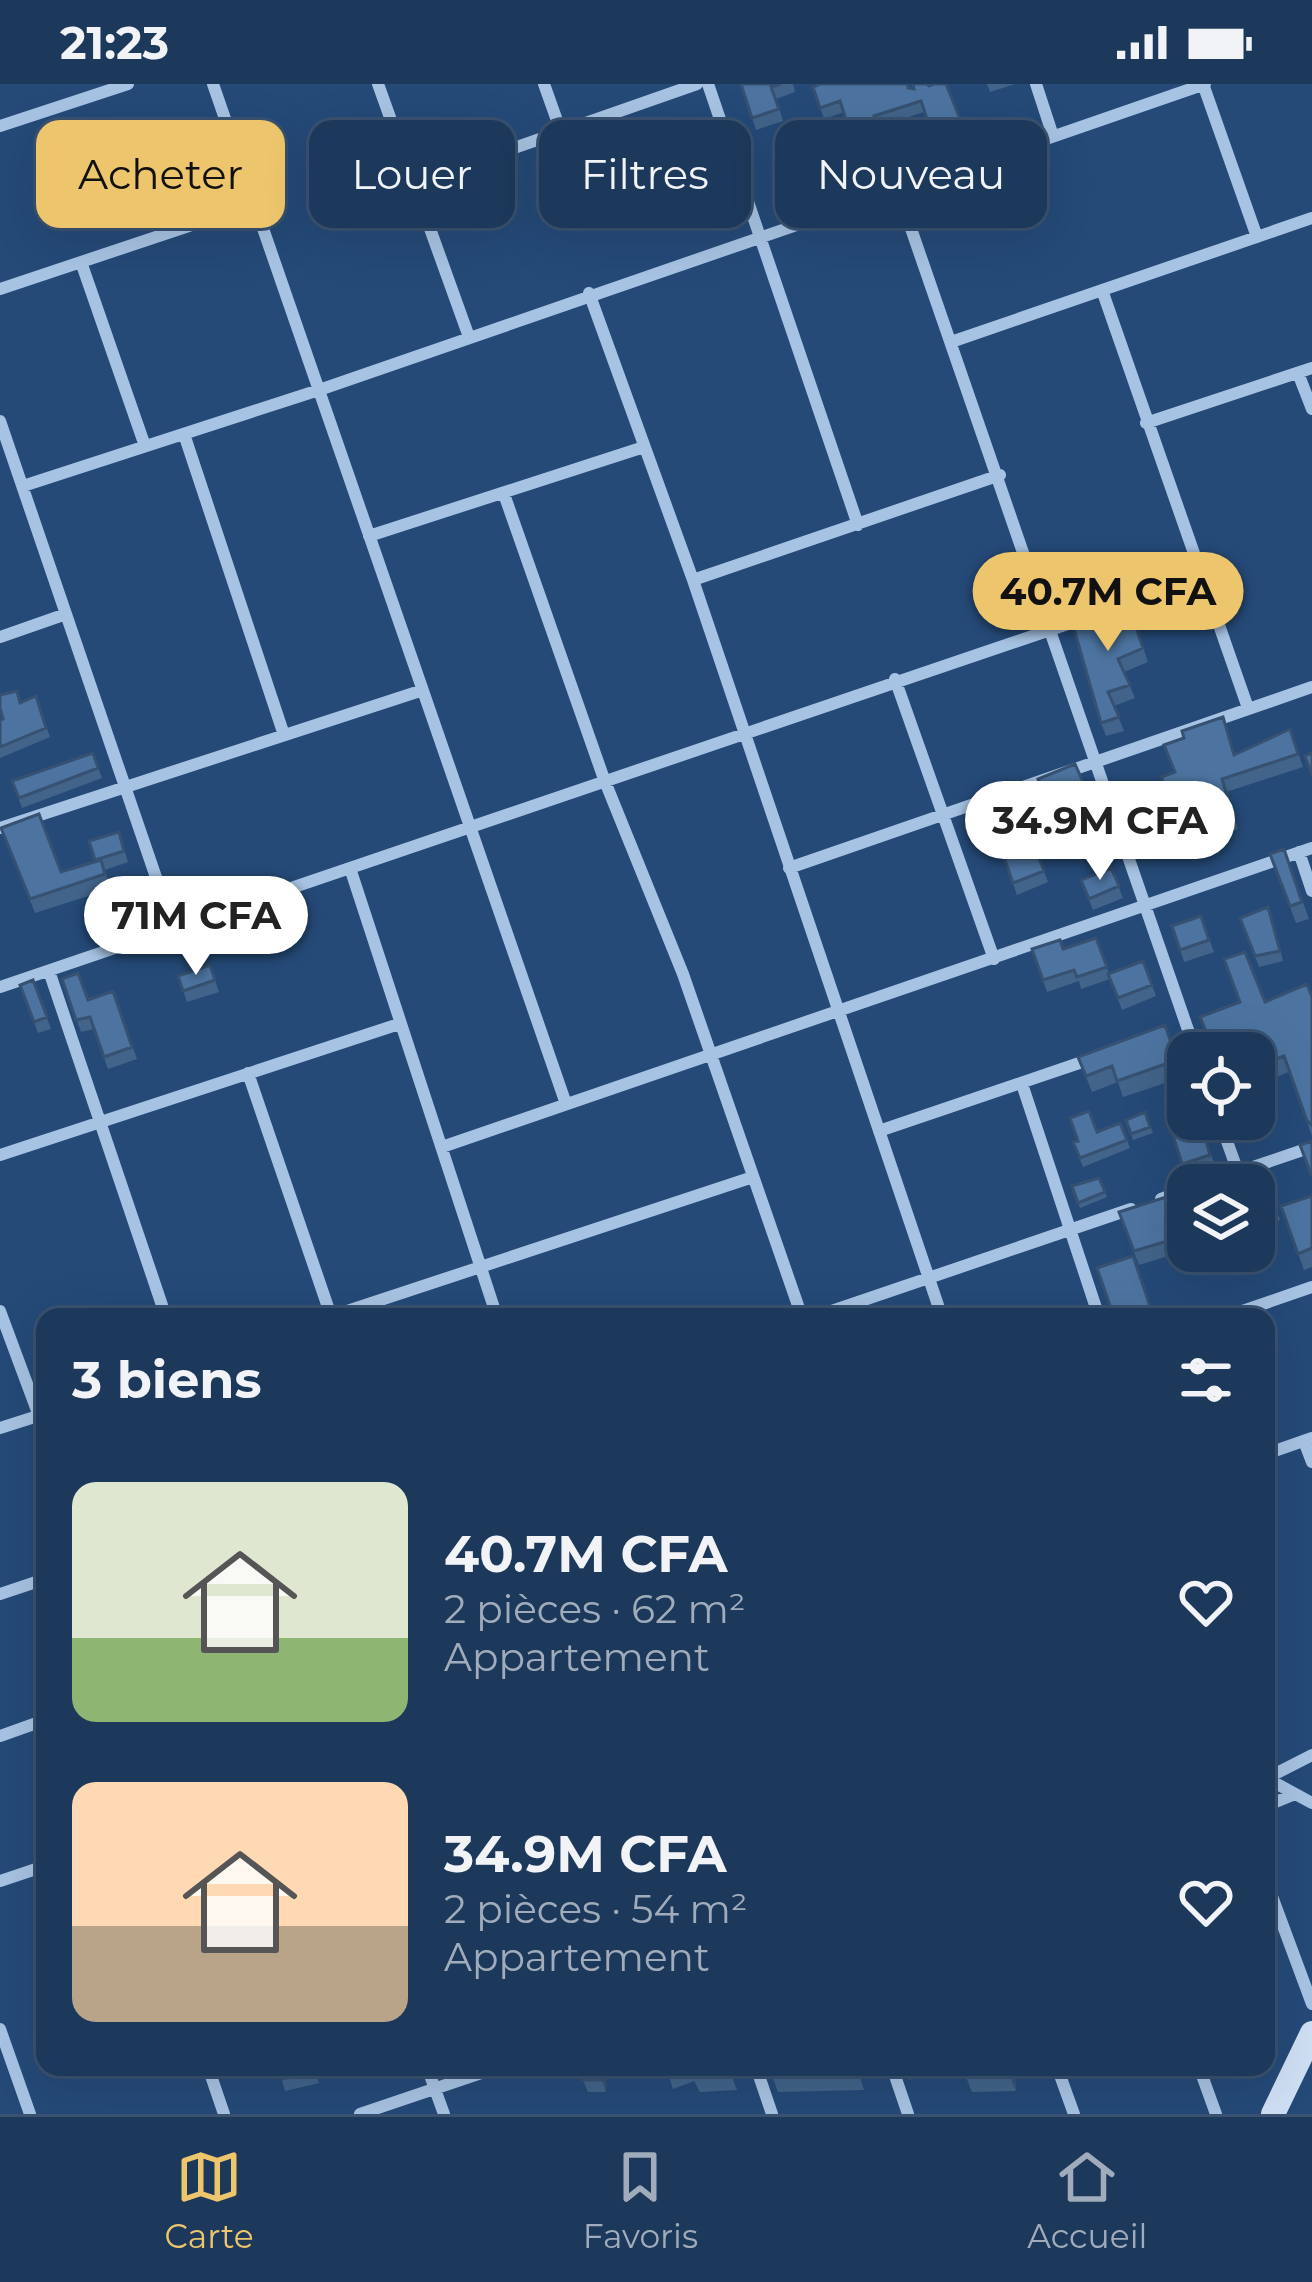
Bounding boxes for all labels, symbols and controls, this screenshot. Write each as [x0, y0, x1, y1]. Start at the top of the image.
text: 21:23 [60, 15, 169, 70]
chip: Acheter [36, 120, 285, 228]
chip: Louer [309, 120, 515, 228]
chip: Filtres [539, 120, 751, 228]
chip: Nouveau [775, 120, 1047, 228]
pin: 40.7M CFA [971, 552, 1245, 654]
text: 40.7M CFA [1000, 567, 1216, 615]
pin: 34.9M CFA [963, 781, 1237, 883]
text: 34.9M CFA [992, 796, 1208, 844]
pin: 71M CFA [85, 876, 307, 978]
text: 71M CFA [111, 891, 281, 939]
map controls [1167, 1032, 1275, 1272]
button: locate [1167, 1032, 1275, 1140]
button: layers [1167, 1164, 1275, 1272]
icon: filters [1173, 1347, 1239, 1413]
text: 3 biens [72, 1349, 262, 1411]
text: 40.7M CFA [444, 1523, 728, 1585]
icon: home [168, 1530, 312, 1674]
icon: heart [1173, 1569, 1239, 1635]
text: 2 pièces · 62 m² [444, 1585, 746, 1633]
text: Appartement [444, 1633, 710, 1681]
text: 34.9M CFA [444, 1823, 726, 1885]
icon: home [168, 1830, 312, 1974]
icon: heart [1173, 1869, 1239, 1935]
text: 2 pièces · 54 m² [444, 1885, 748, 1933]
text: Appartement [444, 1933, 710, 1981]
tab: Carte [165, 2144, 254, 2256]
tab: Favoris [583, 2144, 698, 2256]
tab: Accueil [1027, 2144, 1147, 2256]

